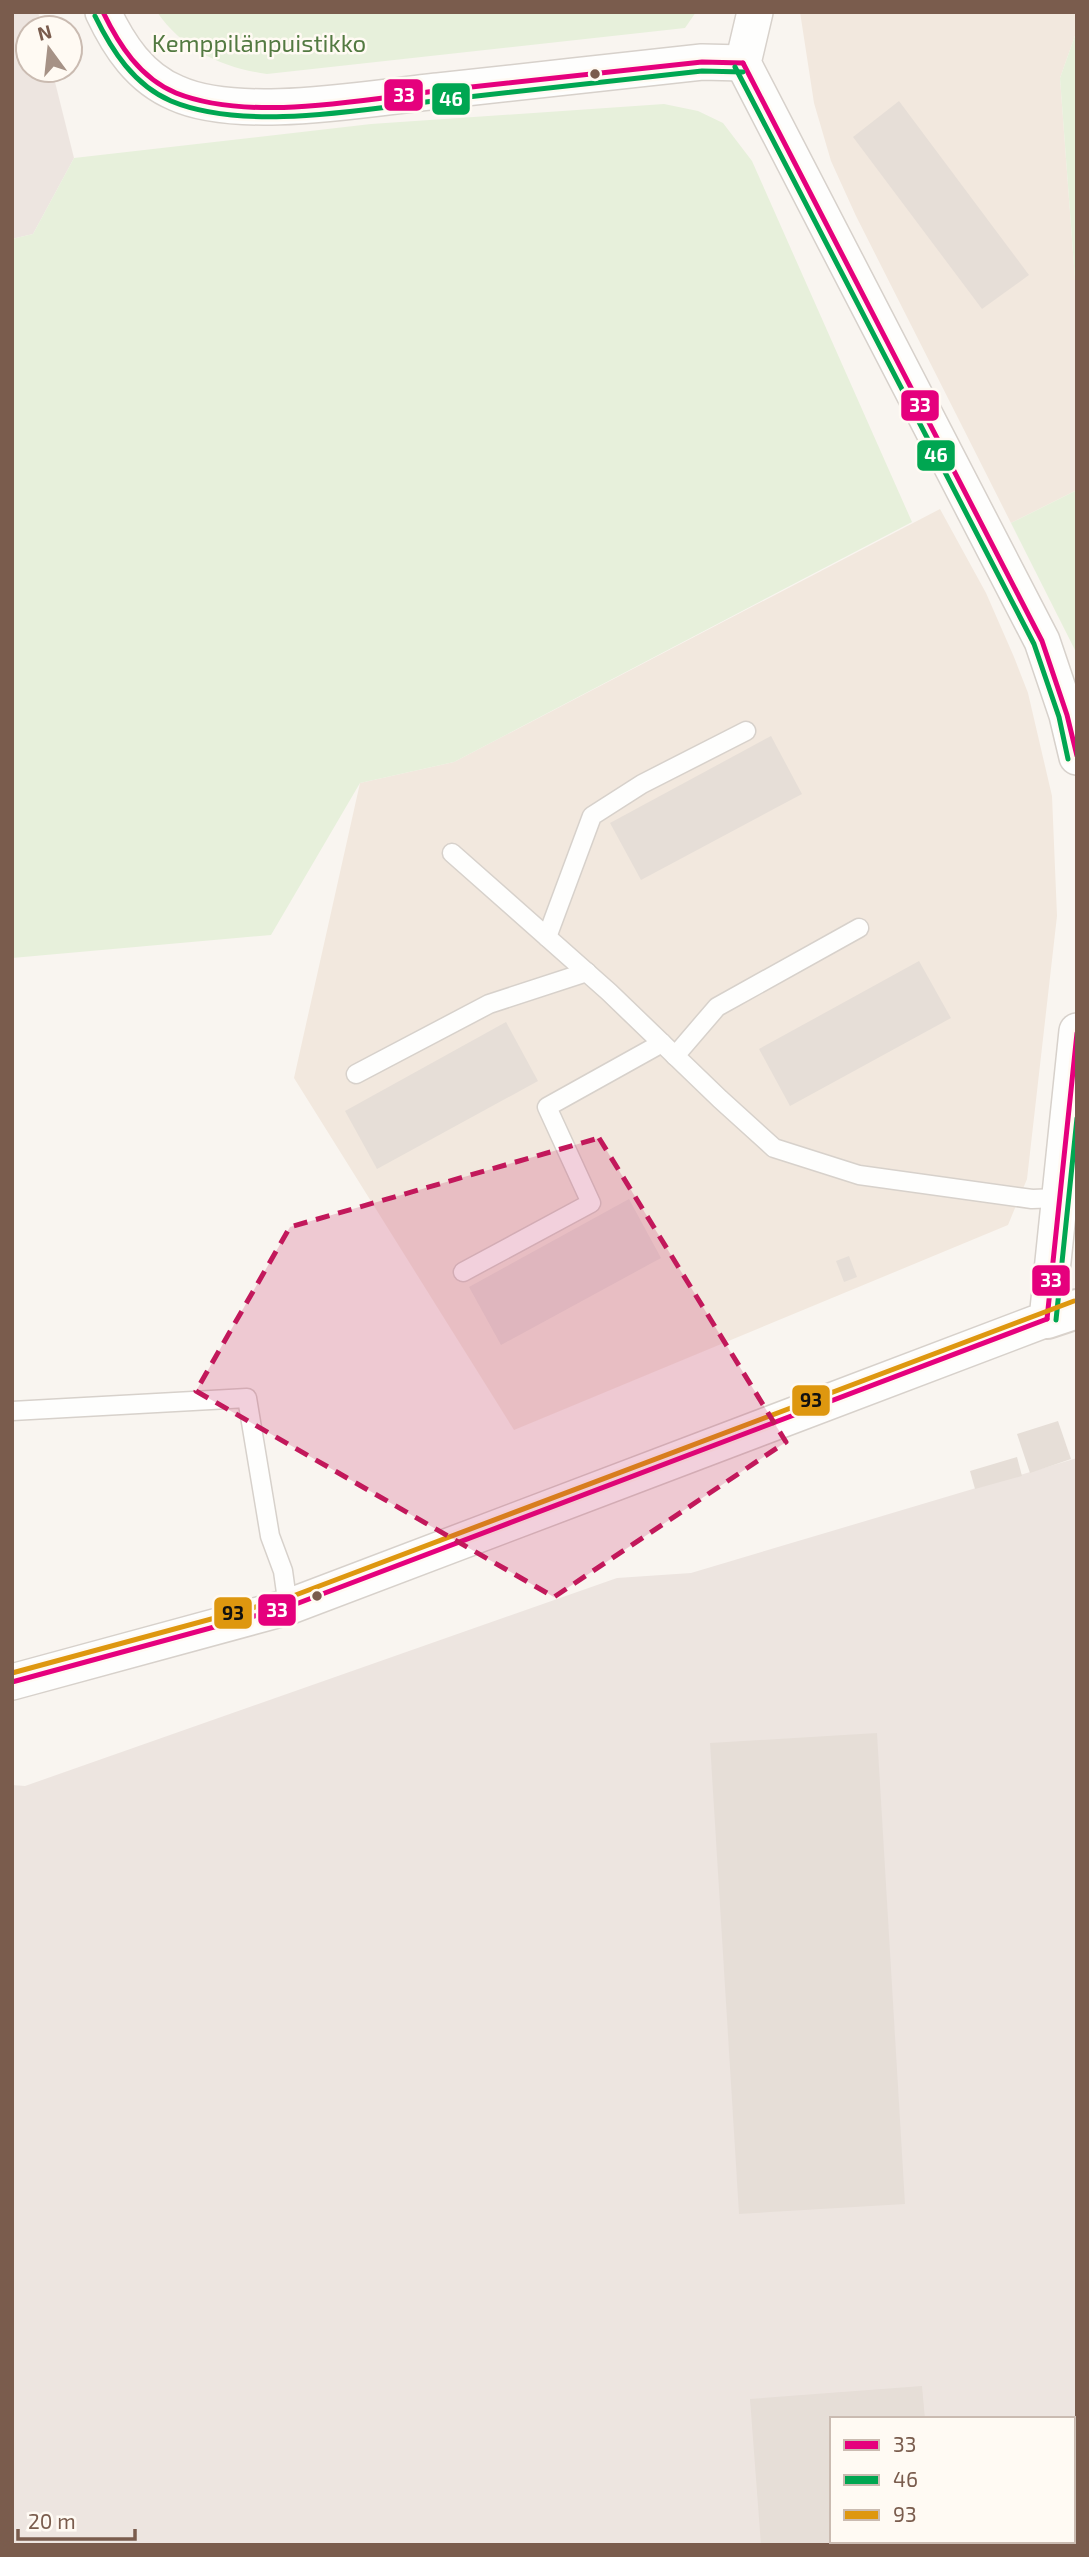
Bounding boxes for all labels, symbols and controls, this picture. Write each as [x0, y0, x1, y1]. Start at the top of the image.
north arrow [14, 14, 84, 84]
text: N [35, 19, 54, 45]
park label: Kemppilänpuistikko [152, 28, 366, 57]
unlabelled marker [588, 67, 602, 81]
line badge: 33 [383, 78, 424, 112]
line badge: 46 [431, 82, 471, 116]
text: 33 [393, 83, 415, 106]
text: 46 [439, 87, 463, 110]
line badge: 33 [900, 389, 940, 422]
text: 33 [909, 393, 931, 416]
line badge: 46 [916, 439, 956, 472]
text: 46 [924, 443, 948, 466]
line badge: 33 [1031, 1264, 1071, 1297]
text: 33 [1040, 1268, 1062, 1291]
line badge: 93 [791, 1384, 831, 1417]
text: 93 [800, 1388, 822, 1411]
unlabelled marker [310, 1589, 324, 1603]
line badge: 33 [257, 1593, 297, 1627]
line badge: 93 [213, 1596, 253, 1630]
text: 33 [266, 1598, 288, 1621]
text: 93 [222, 1601, 244, 1624]
legend [830, 2417, 1075, 2543]
text: 33 [893, 2431, 916, 2456]
text: 46 [893, 2466, 918, 2491]
scale bar [18, 2498, 135, 2542]
text: 93 [893, 2501, 917, 2526]
text: 20 m [28, 2508, 76, 2533]

